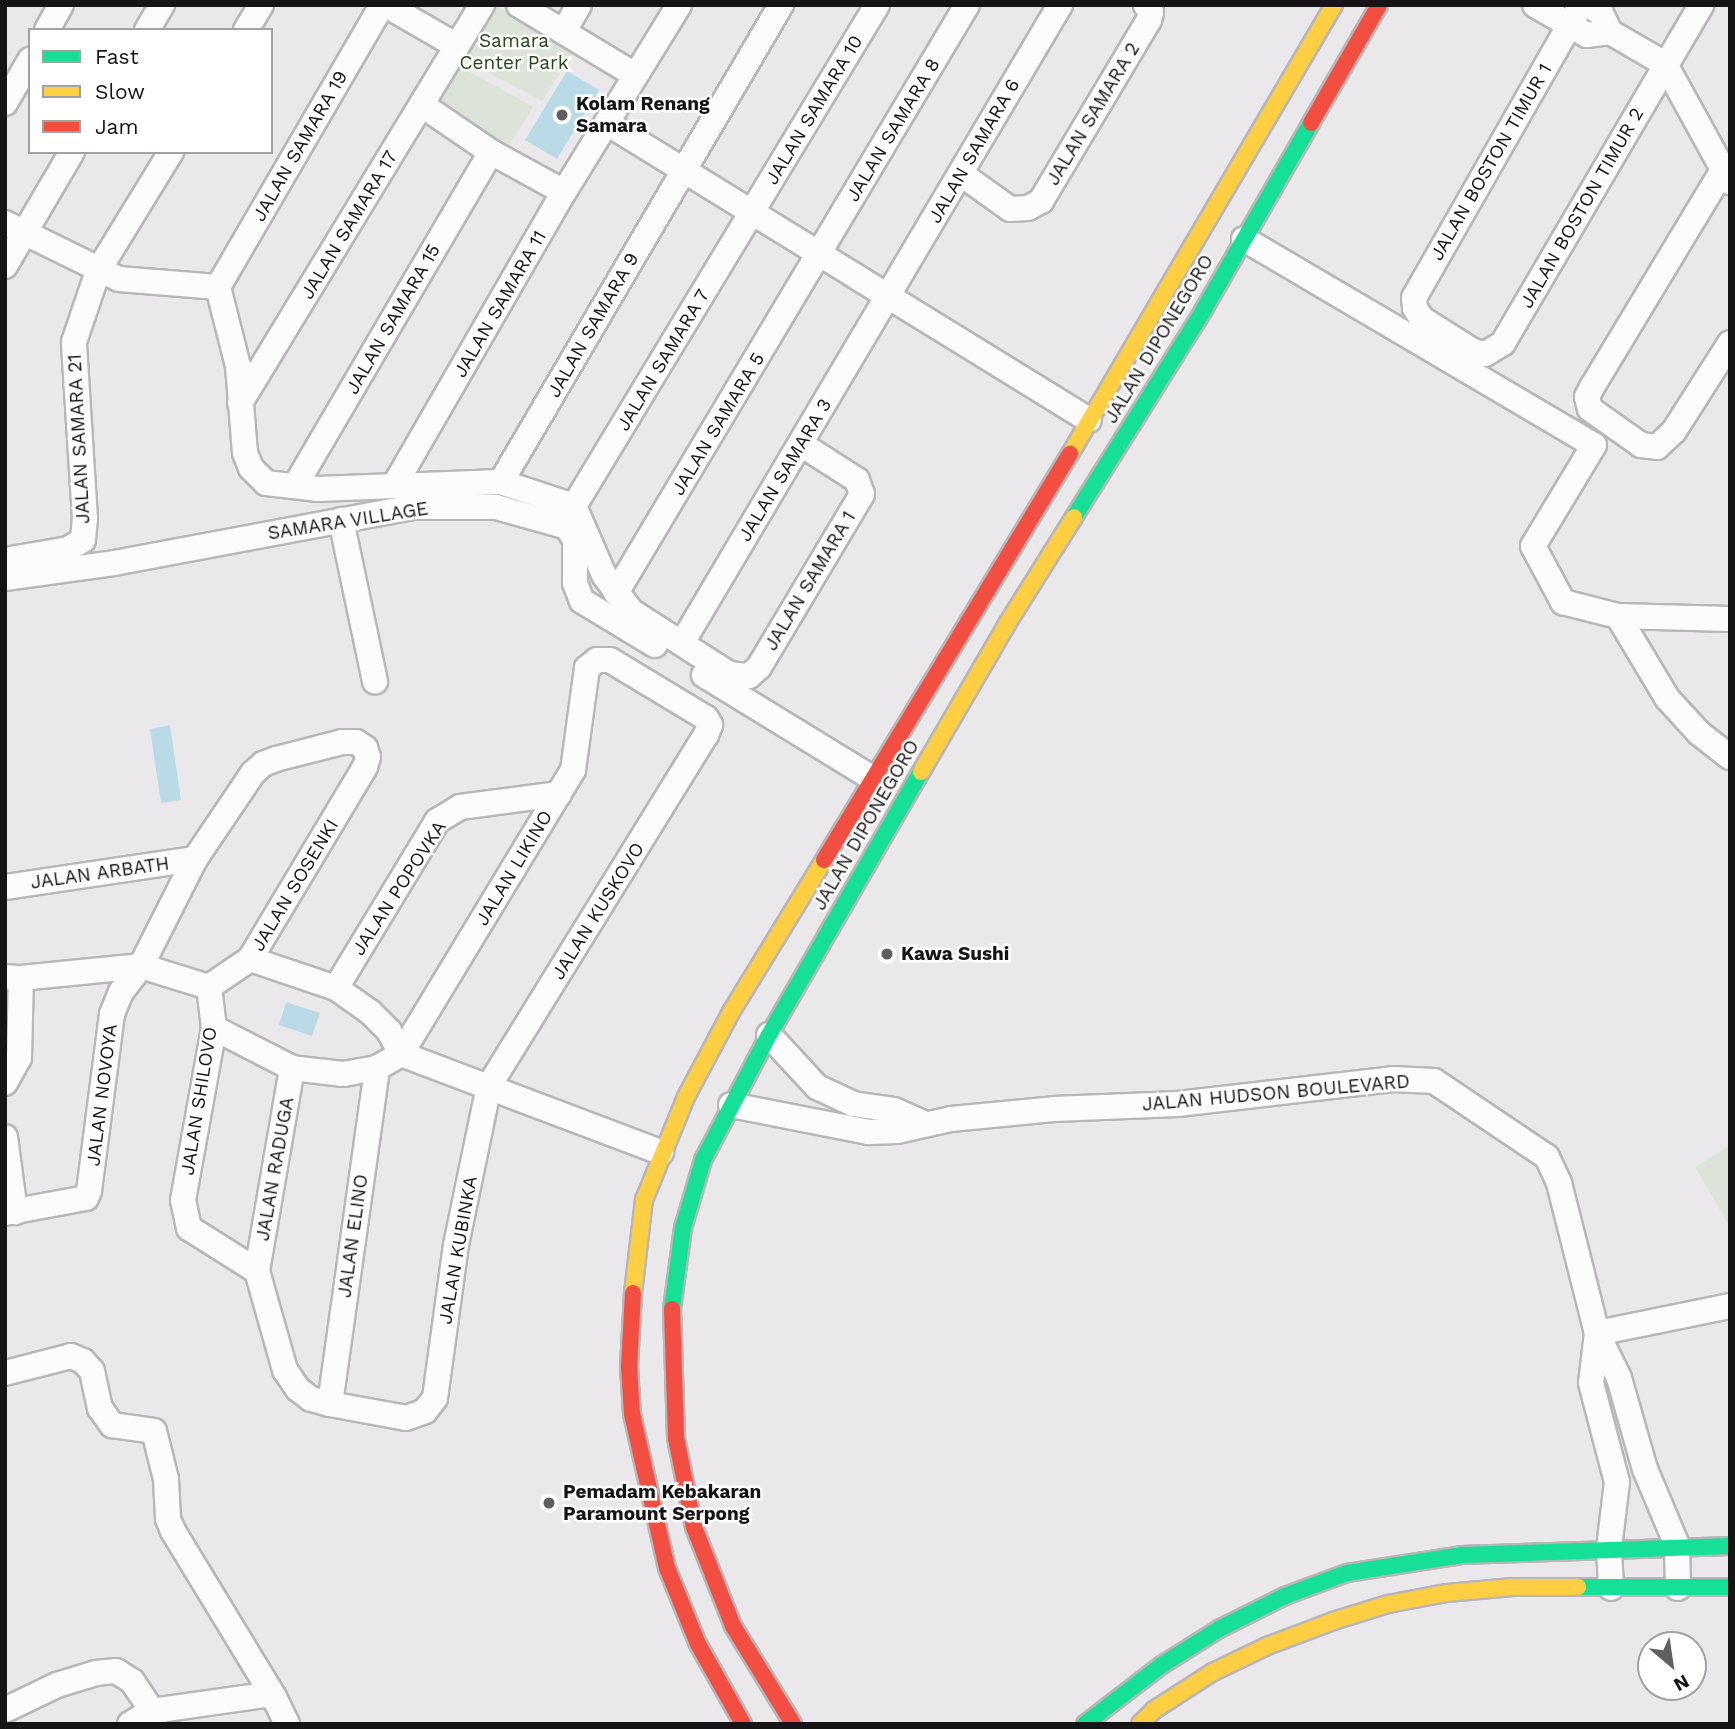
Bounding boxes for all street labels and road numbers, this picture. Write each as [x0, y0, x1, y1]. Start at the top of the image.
street label: JALAN SAMARA 10 [760, 31, 868, 189]
street label: JALAN SAMARA 2 [1041, 38, 1145, 190]
street label: JALAN SAMARA 8 [841, 54, 945, 206]
street label: JALAN BOSTON TIMUR 1 [1425, 59, 1557, 265]
street label: JALAN SAMARA 19 [247, 66, 353, 226]
street label: JALAN SAMARA 6 [923, 74, 1025, 228]
street label: JALAN BOSTON TIMUR 2 [1515, 104, 1649, 312]
street label: JALAN SAMARA 17 [295, 146, 403, 304]
street label: JALAN SAMARA 11 [448, 226, 552, 382]
street label: JALAN SAMARA 15 [340, 239, 446, 399]
street label: JALAN SAMARA 9 [542, 248, 644, 402]
street label: JALAN DIPONEGORO [1100, 251, 1218, 427]
street label: JALAN SAMARA 7 [611, 284, 715, 436]
street label: JALAN SAMARA 5 [666, 348, 770, 500]
street label: JALAN SAMARA 21 [63, 353, 95, 525]
street label: JALAN SAMARA 3 [733, 394, 837, 546]
street label: SAMARA VILLAGE [265, 497, 431, 545]
street label: JALAN SAMARA 1 [759, 507, 861, 655]
street label: JALAN DIPONEGORO [808, 736, 924, 914]
street label: JALAN LIKINO [471, 806, 557, 930]
street label: JALAN SOSENKI [247, 815, 343, 955]
street label: JALAN POPOVKA [347, 816, 451, 960]
street label: JALAN KUSKOVO [547, 838, 649, 984]
street label: JALAN ARBATH [29, 852, 171, 894]
street label: JALAN NOVOYA [82, 1023, 122, 1167]
street label: JALAN SHILOVO [176, 1025, 222, 1177]
street label: JALAN HUDSON BOULEVARD [1141, 1070, 1411, 1116]
street label: JALAN RADUGA [251, 1095, 299, 1243]
street label: JALAN ELINO [333, 1173, 373, 1299]
street label: JALAN KUBINKA [434, 1174, 482, 1326]

